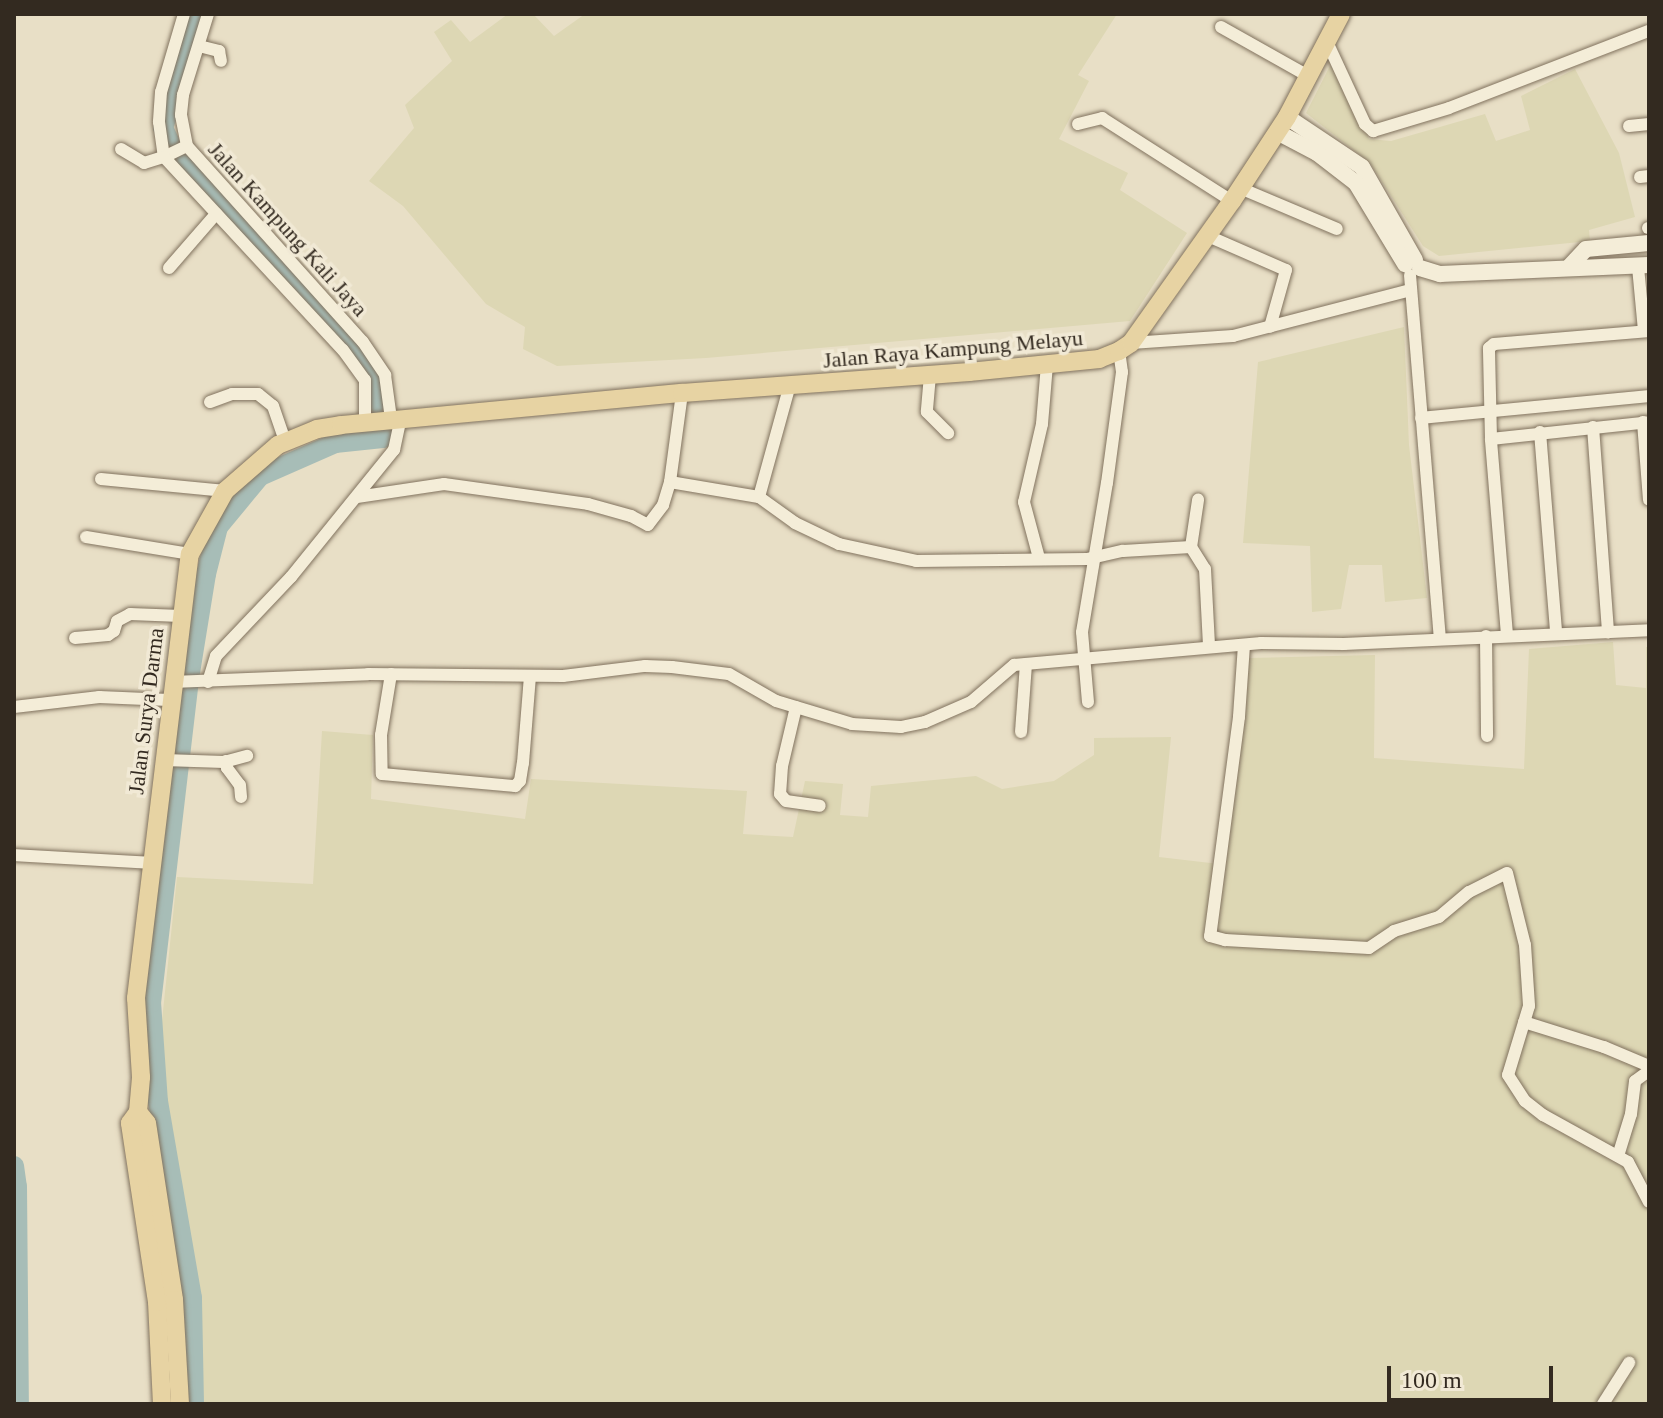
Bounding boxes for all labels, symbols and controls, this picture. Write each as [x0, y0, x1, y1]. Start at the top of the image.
street label: Jalan Kampung Kali Jaya [203, 136, 373, 322]
street label: Jalan Raya Kampung Melayu [822, 324, 1084, 374]
street label: Jalan Surya Darma [123, 626, 169, 796]
scale bar [1391, 1350, 1557, 1400]
text: 100 m [1401, 1367, 1462, 1393]

